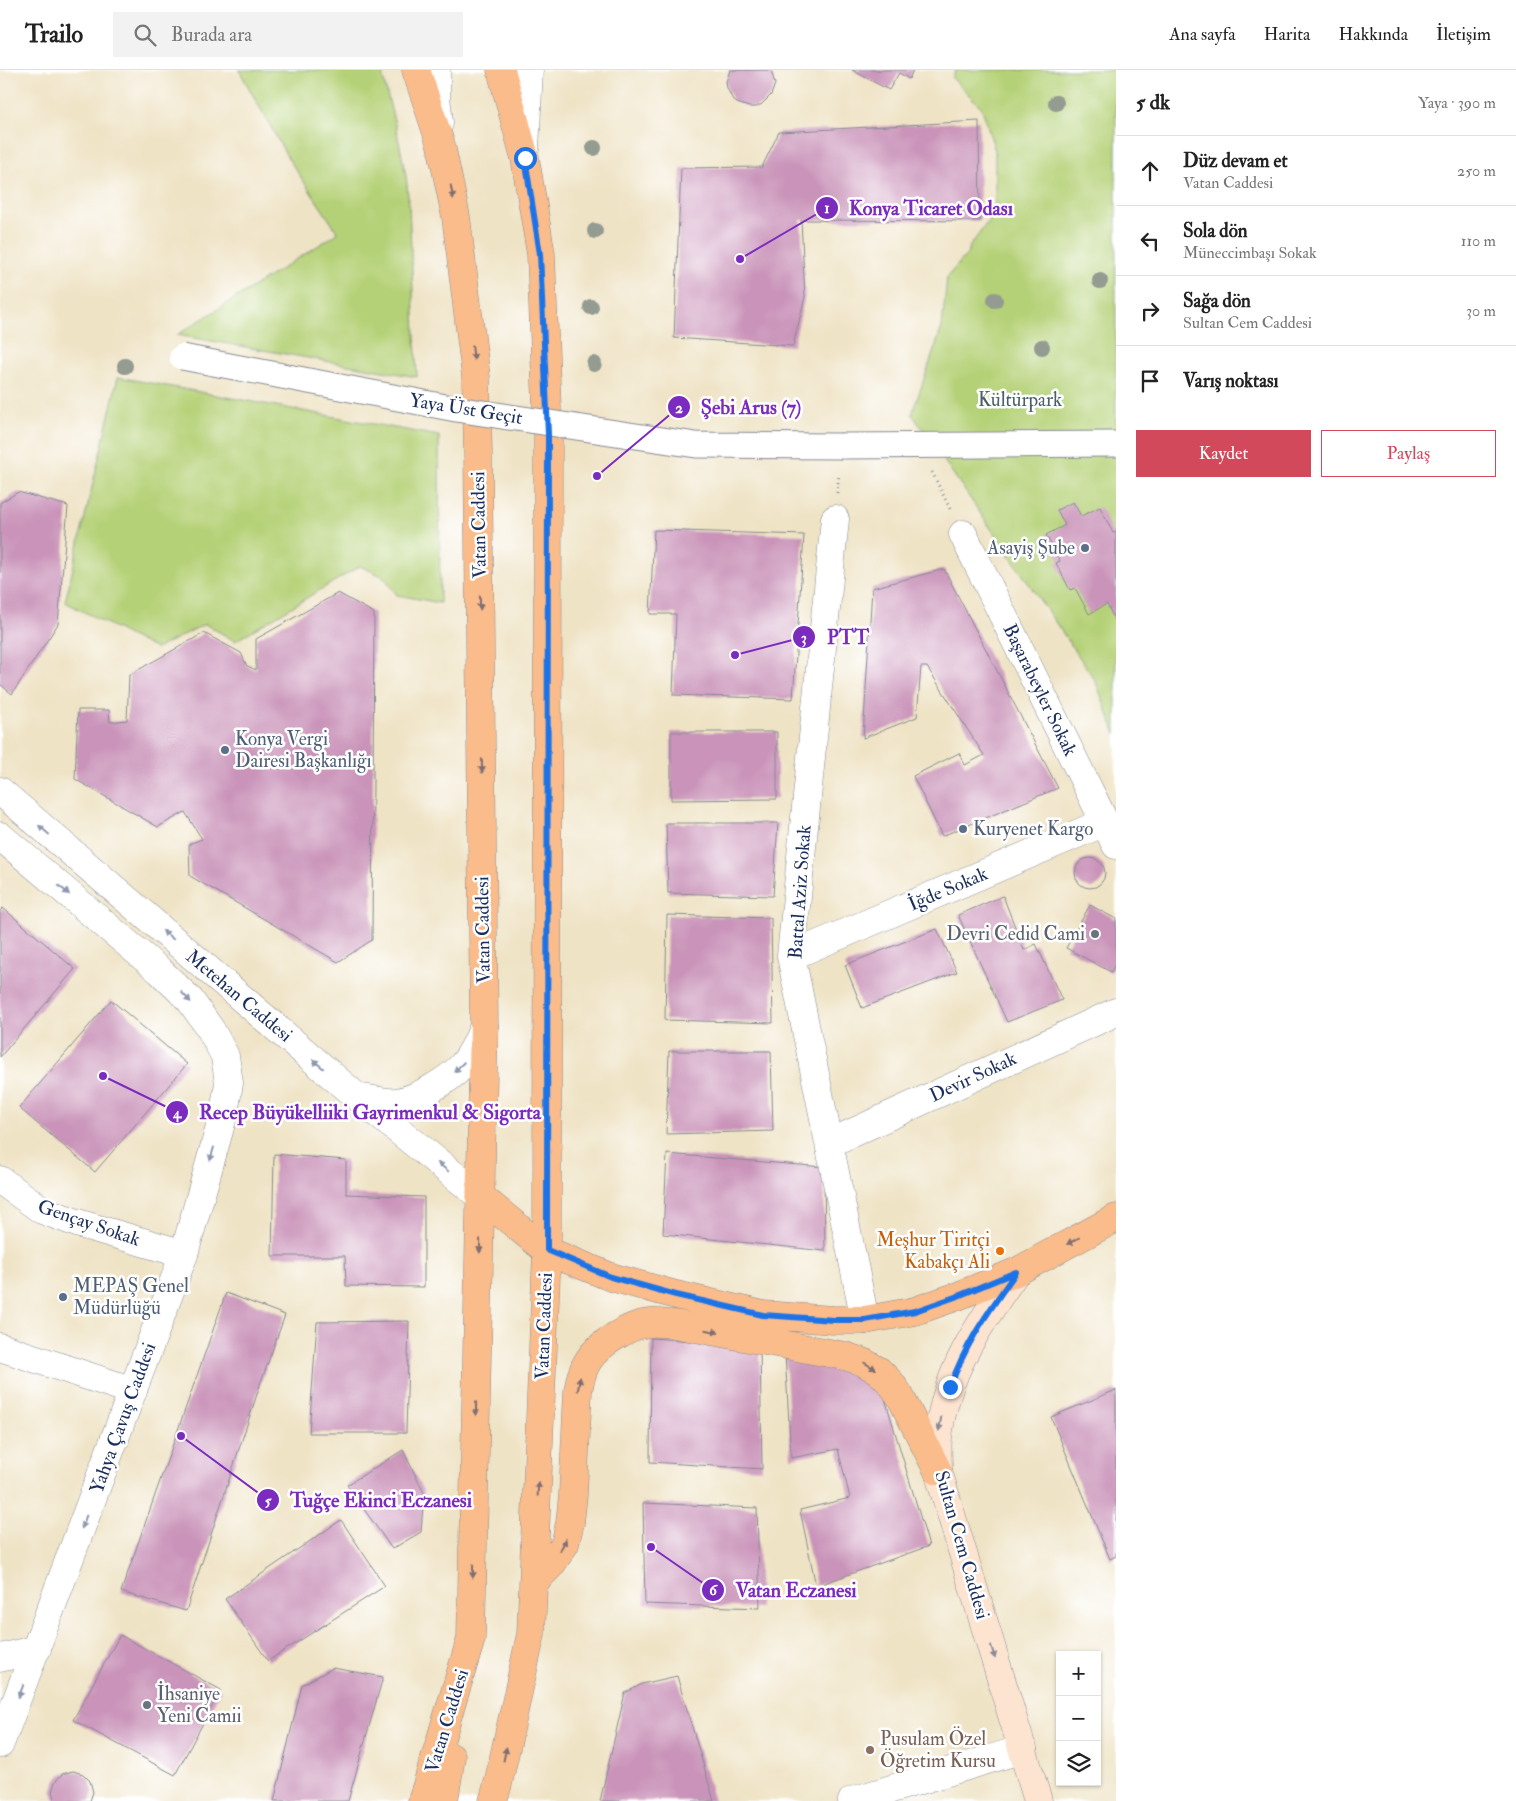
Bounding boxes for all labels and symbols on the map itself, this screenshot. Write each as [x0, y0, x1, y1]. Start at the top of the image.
route start [514, 147, 537, 170]
one-way arrow [448, 185, 456, 201]
callout: Konya Ticaret Odası [814, 190, 1023, 225]
text: Konya Ticaret Odası [849, 196, 1014, 222]
text: 1 [824, 199, 830, 218]
one-way arrow [469, 346, 477, 362]
street label: Yaya Üst Geçit [408, 388, 524, 430]
park label: Kültürpark [978, 388, 1062, 413]
callout: Şebi Arus (7) [666, 390, 811, 425]
text: Şebi Arus (7) [701, 395, 801, 420]
text: 2 [675, 399, 683, 418]
street label: Vatan Caddesi [466, 471, 492, 579]
place label: Asayiş Şube [986, 536, 1075, 560]
marker: Asayiş Şube [1079, 542, 1091, 554]
one-way arrow [476, 595, 484, 611]
callout: PTT [792, 620, 879, 655]
street label: Başarabeyler Sokak [998, 620, 1082, 760]
text: PTT [827, 625, 869, 650]
text: 3 [801, 629, 807, 648]
place label: Konya Vergi Dairesi Başkanlığı [235, 727, 372, 773]
marker: Konya Vergi Dairesi Başkanlığı [219, 744, 231, 756]
one-way arrow [478, 758, 486, 774]
place label: Kuryenet Kargo [973, 817, 1094, 841]
marker: Kuryenet Kargo [957, 823, 969, 835]
one-way arrow [38, 824, 51, 835]
street label: Battal Aziz Sokak [783, 824, 817, 960]
street label: İğde Sokak [904, 861, 991, 916]
street label: Vatan Caddesi [470, 876, 496, 984]
one-way arrow [57, 884, 70, 895]
place label: Devri Cedid Cami [946, 922, 1085, 946]
marker: Devri Cedid Cami [1089, 928, 1101, 940]
one-way arrow [161, 930, 174, 941]
street label: Metehan Caddesi [181, 945, 297, 1047]
one-way arrow [180, 991, 192, 1003]
street label: Devir Sokak [926, 1046, 1020, 1108]
one-way arrow [312, 1058, 325, 1069]
one-way arrow [453, 1061, 465, 1073]
callout: Recep Büyükelliiki Gayrimenkul & Sigorta [164, 1095, 551, 1130]
text: Recep Büyükelliiki Gayrimenkul & Sigorta [199, 1100, 542, 1126]
text: 4 [172, 1104, 182, 1123]
one-way arrow [208, 1147, 216, 1162]
one-way arrow [437, 1161, 450, 1172]
street label: Gençay Sokak [35, 1194, 143, 1252]
place label: Meşhur Tiritçi Kabakçı Ali [877, 1228, 990, 1274]
one-way arrow [1066, 1237, 1080, 1245]
one-way arrow [476, 1238, 484, 1254]
marker: Meşhur Tiritçi Kabakçı Ali [994, 1245, 1006, 1257]
street label: Vatan Caddesi [530, 1272, 558, 1380]
place label: MEPAŞ Genel Müdürlüğü [73, 1274, 189, 1320]
marker: MEPAŞ Genel Müdürlüğü [57, 1291, 69, 1303]
one-way arrow [704, 1328, 720, 1336]
street label: Yahya Çavuş Caddesi [85, 1339, 161, 1497]
one-way arrow [863, 1362, 877, 1371]
one-way arrow [576, 1376, 584, 1392]
route end [939, 1376, 962, 1399]
one-way arrow [472, 1401, 480, 1417]
one-way arrow [936, 1416, 944, 1432]
street label: Sultan Cem Caddesi [929, 1468, 995, 1622]
one-way arrow [534, 1481, 542, 1497]
callout: Tuğçe Ekinci Eczanesi [255, 1483, 482, 1518]
text: Tuğçe Ekinci Eczanesi [289, 1488, 473, 1514]
text: 5 [265, 1492, 272, 1511]
one-way arrow [80, 1515, 87, 1530]
one-way arrow [559, 1538, 567, 1552]
one-way arrow [468, 1563, 476, 1579]
callout: Vatan Eczanesi [700, 1573, 867, 1608]
text: Vatan Eczanesi [734, 1578, 857, 1603]
text: 6 [709, 1581, 718, 1600]
one-way arrow [990, 1644, 998, 1659]
street label: Vatan Caddesi [420, 1666, 474, 1776]
place label: İhsaniye Yeni Camii [157, 1681, 242, 1728]
one-way arrow [17, 1684, 25, 1699]
marker: İhsaniye Yeni Camii [141, 1699, 153, 1711]
place label: Pusulam Özel Öğretim Kursu [880, 1726, 996, 1773]
marker: Pusulam Özel Öğretim Kursu [864, 1744, 876, 1756]
one-way arrow [501, 1745, 509, 1761]

